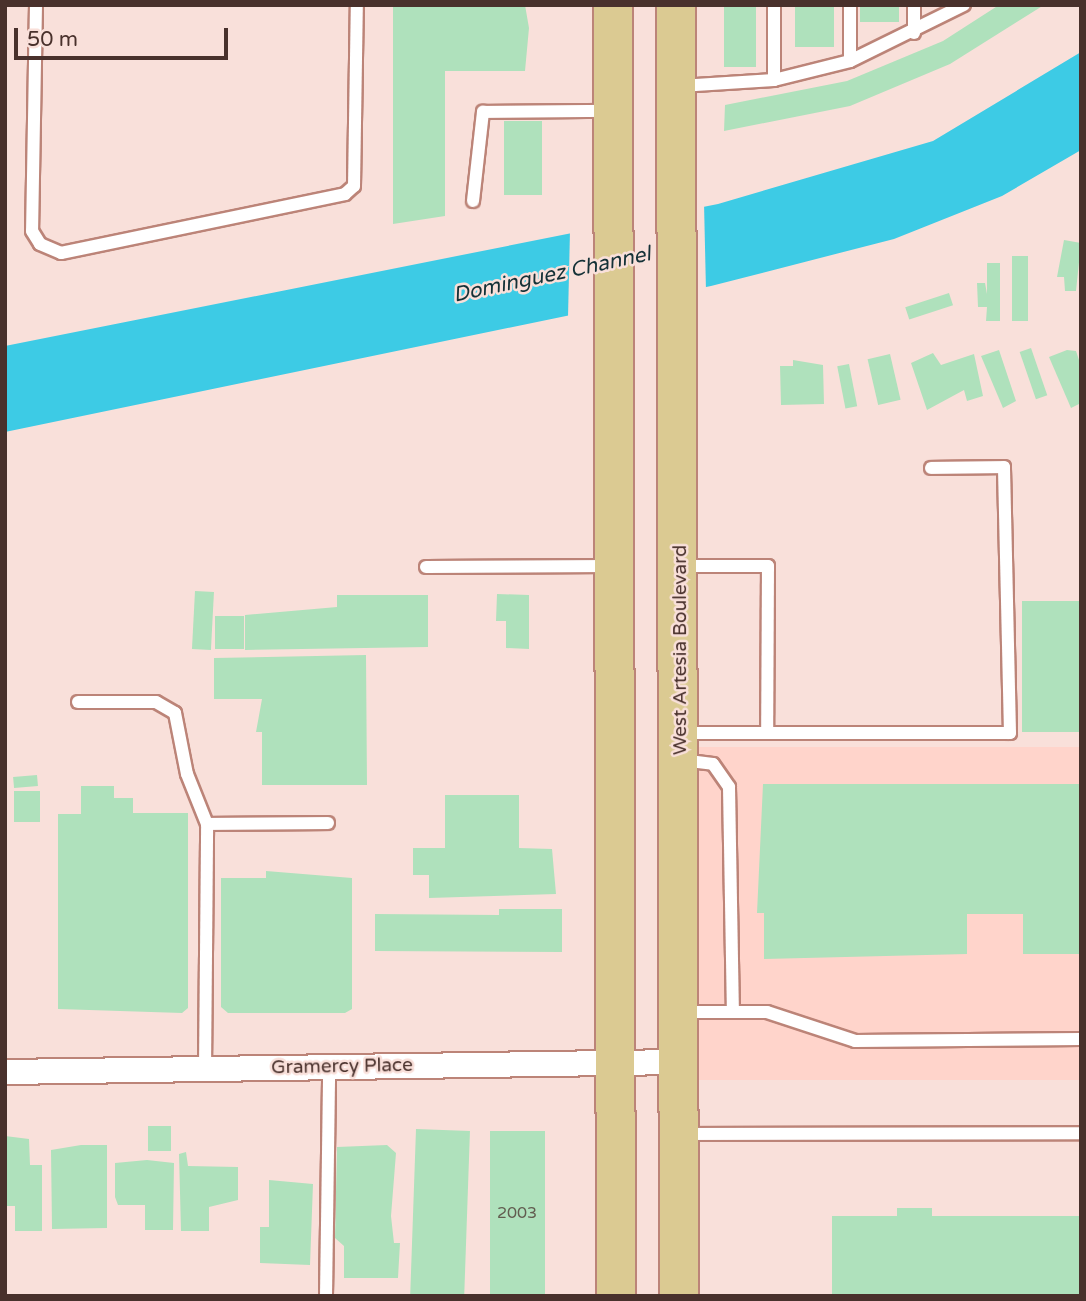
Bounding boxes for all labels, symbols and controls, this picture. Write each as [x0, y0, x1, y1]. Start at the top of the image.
scale bar [18, 14, 231, 58]
text: 50 m [27, 27, 78, 52]
water label: Dominguez Channel [451, 242, 653, 308]
street label: West Artesia Boulevard [670, 545, 692, 755]
street label: Gramercy Place [271, 1054, 413, 1080]
house number: 2003 [497, 1203, 537, 1223]

